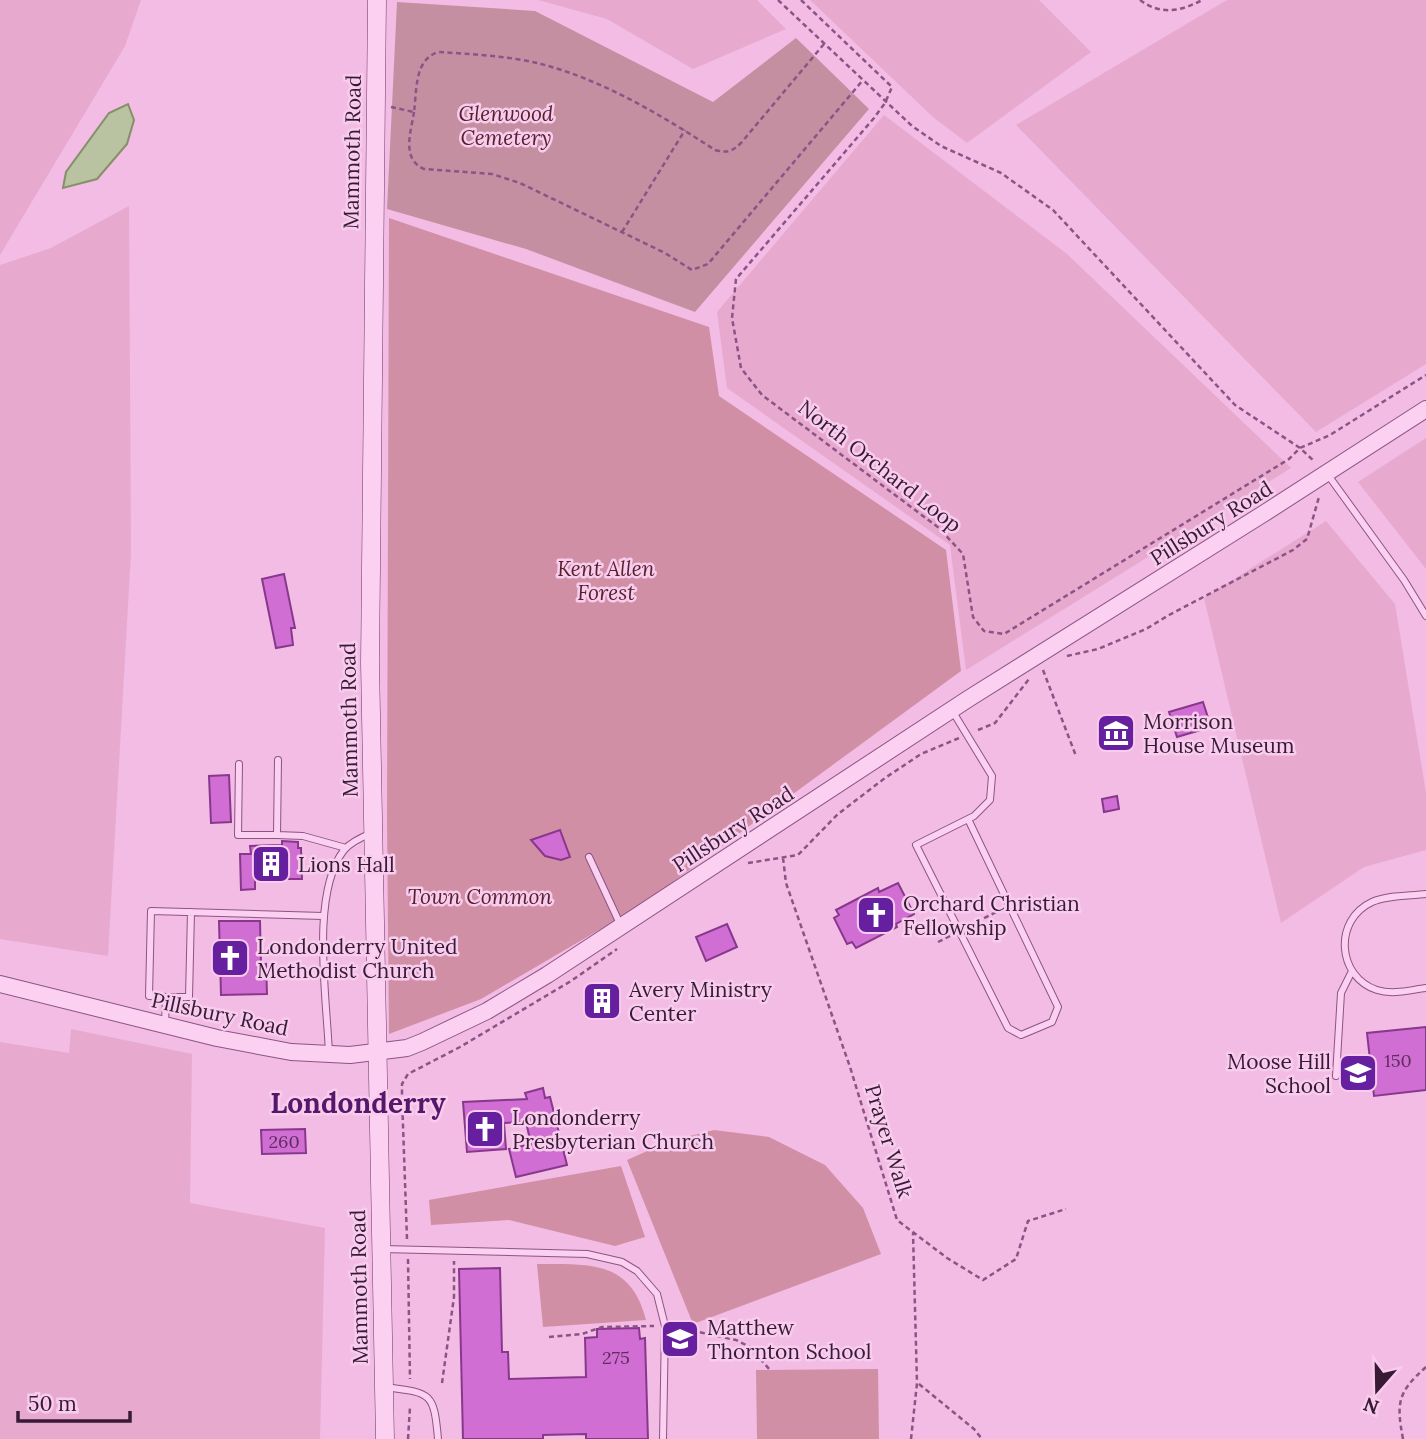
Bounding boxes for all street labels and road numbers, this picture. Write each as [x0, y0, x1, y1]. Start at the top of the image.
street label: Mammoth Road [337, 74, 367, 230]
street label: North Orchard Loop [793, 394, 967, 538]
street label: Pillsbury Road [1145, 475, 1277, 571]
street label: Mammoth Road [334, 642, 364, 798]
street label: Pillsbury Road [667, 780, 799, 878]
street label: Pillsbury Road [149, 986, 291, 1042]
street label: Prayer Walk [859, 1081, 919, 1202]
street label: Mammoth Road [344, 1209, 374, 1365]

